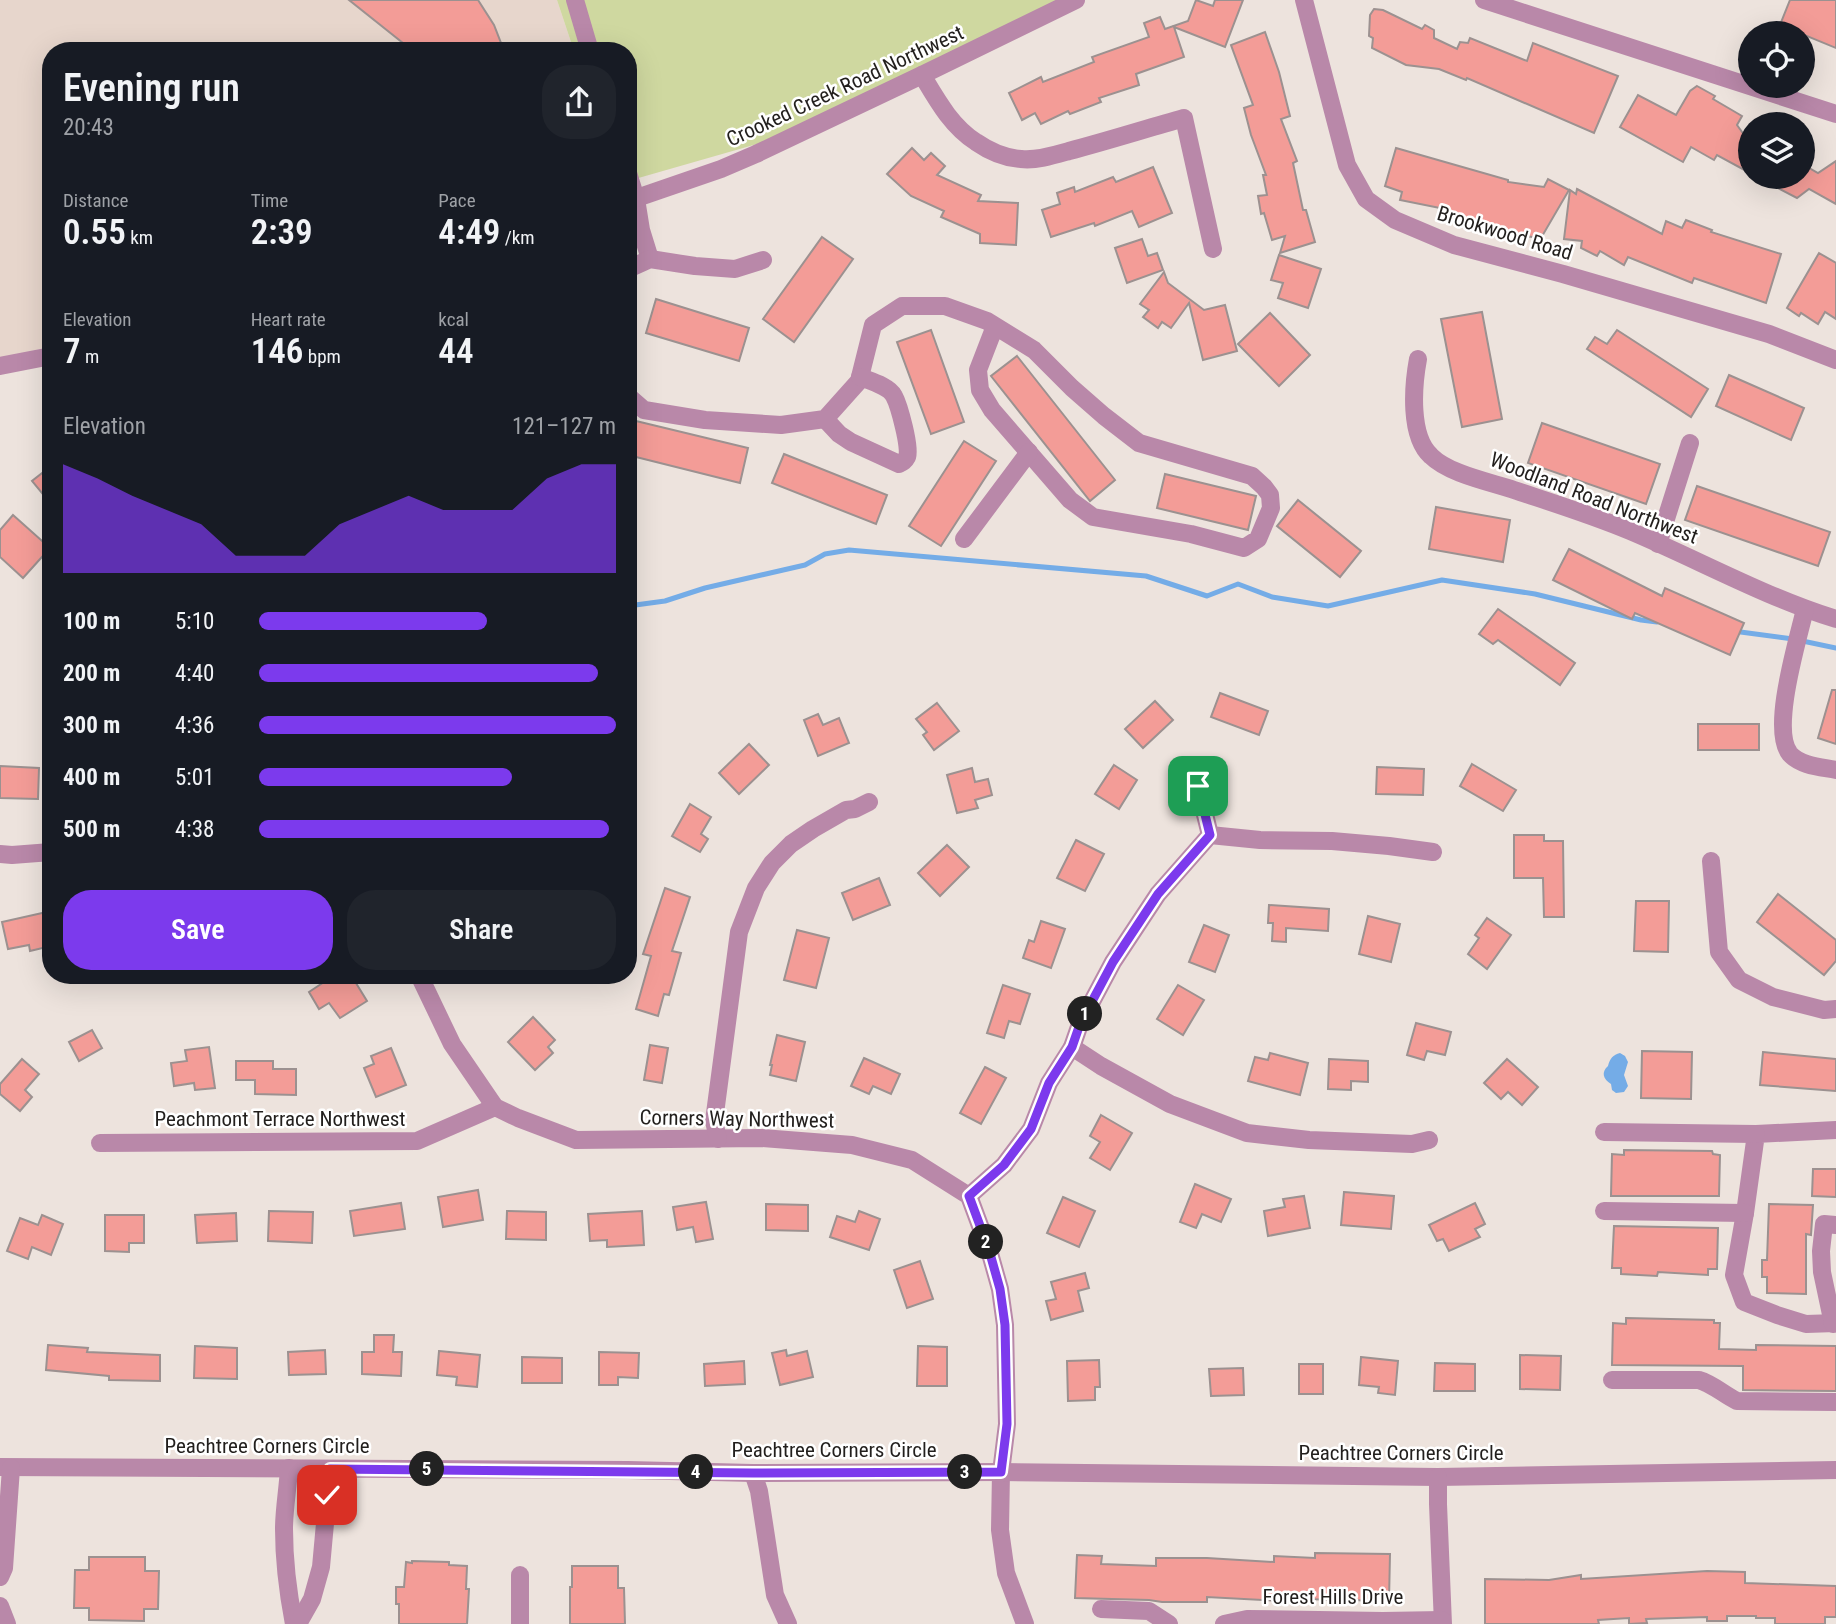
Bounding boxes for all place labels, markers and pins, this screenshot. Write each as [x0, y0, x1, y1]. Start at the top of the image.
pin [1168, 756, 1228, 816]
pin: 1 [1068, 996, 1102, 1032]
pin: 2 [968, 1224, 1004, 1260]
pin: 5 [410, 1452, 444, 1486]
pin: 4 [678, 1454, 714, 1490]
pin: 3 [948, 1454, 982, 1490]
pin [297, 1465, 357, 1525]

